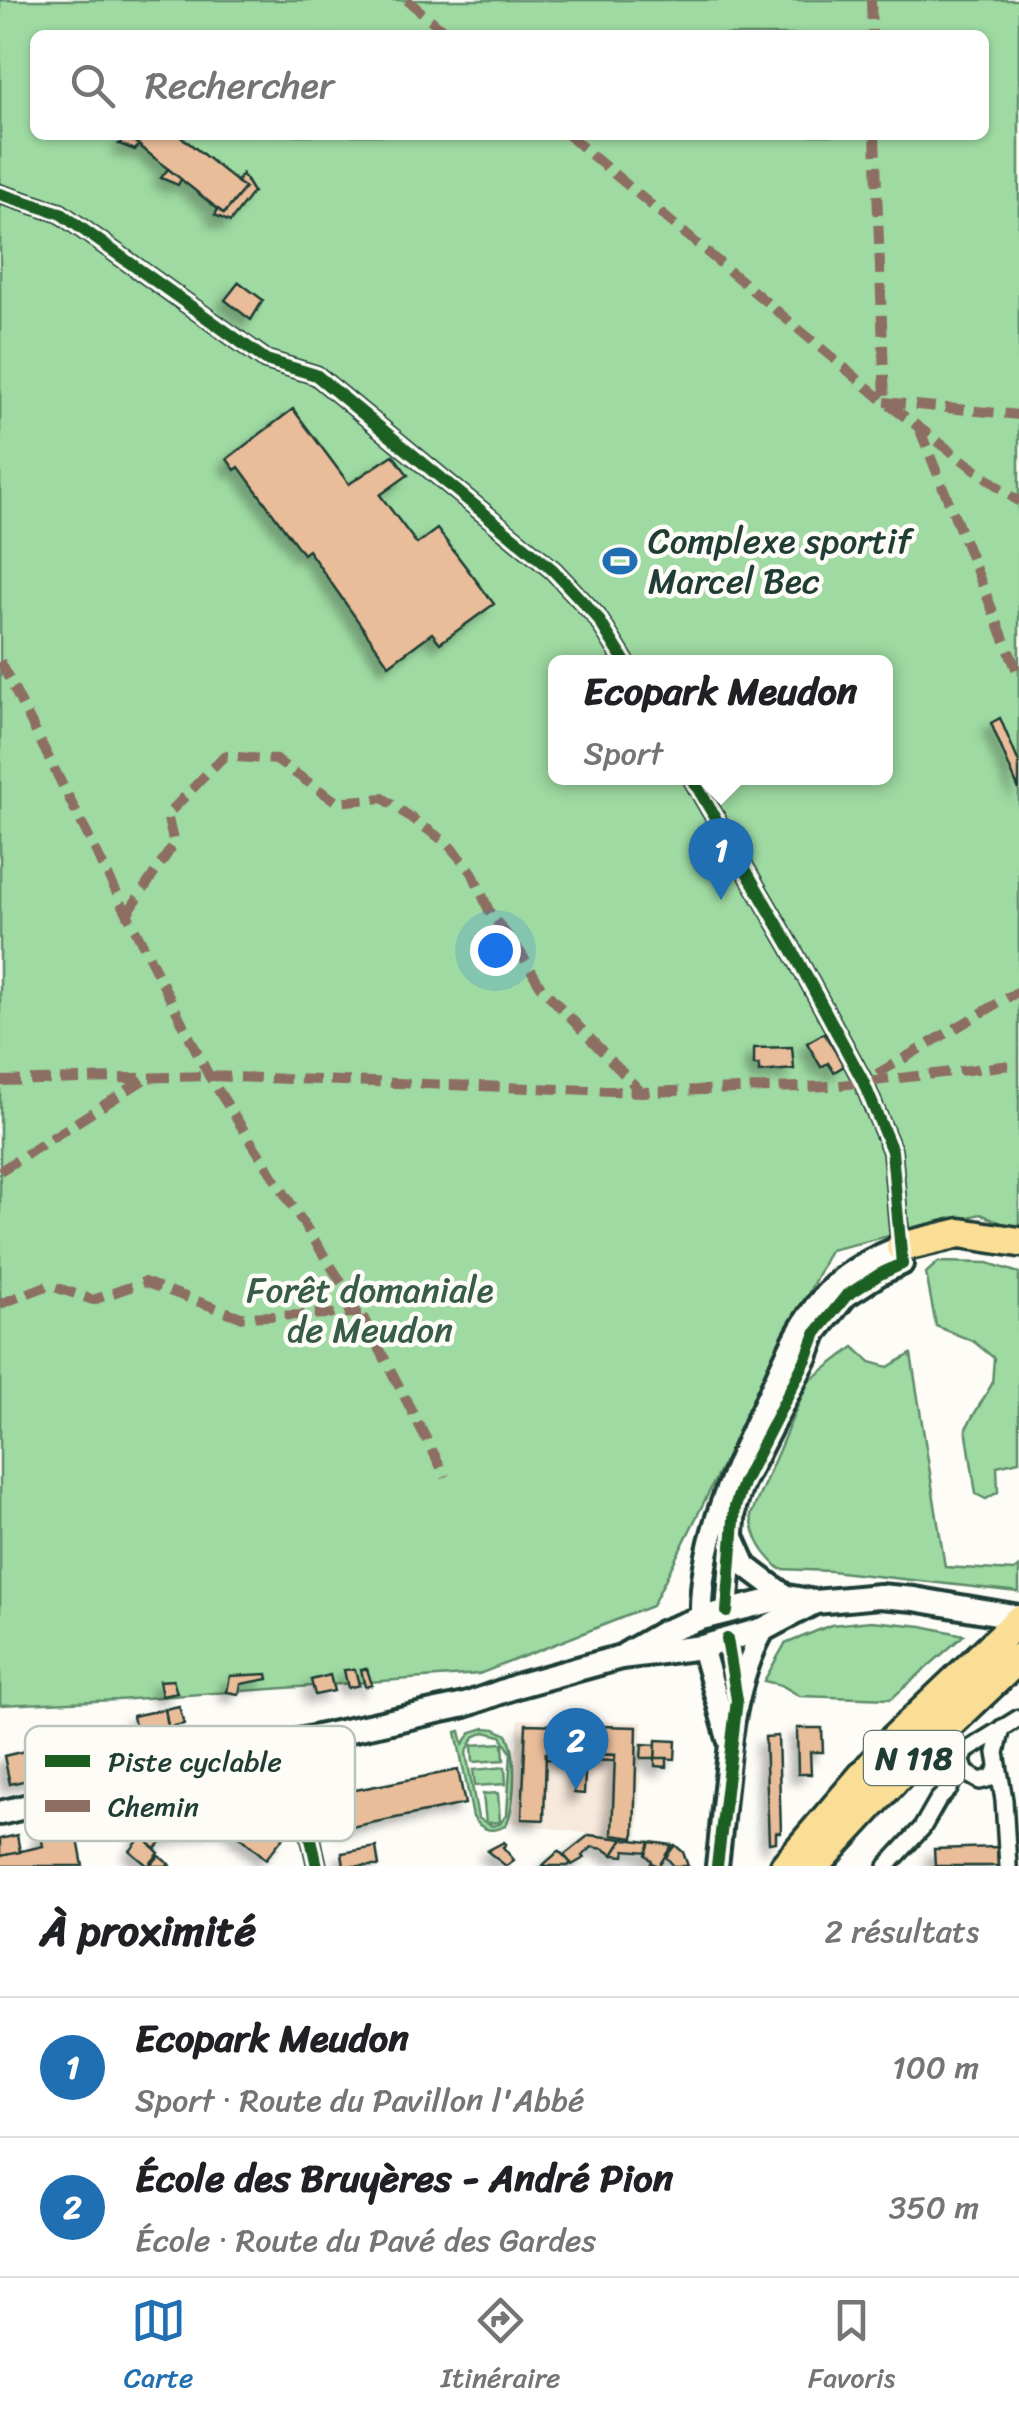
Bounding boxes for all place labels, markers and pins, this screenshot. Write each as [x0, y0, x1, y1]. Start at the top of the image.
place label: Complexe sportif Marcel Bec [648, 510, 914, 612]
sports icon: Complexe sportif Marcel Bec [601, 542, 639, 580]
pin: 1 [688, 818, 754, 900]
pin: 2 [544, 1708, 608, 1790]

